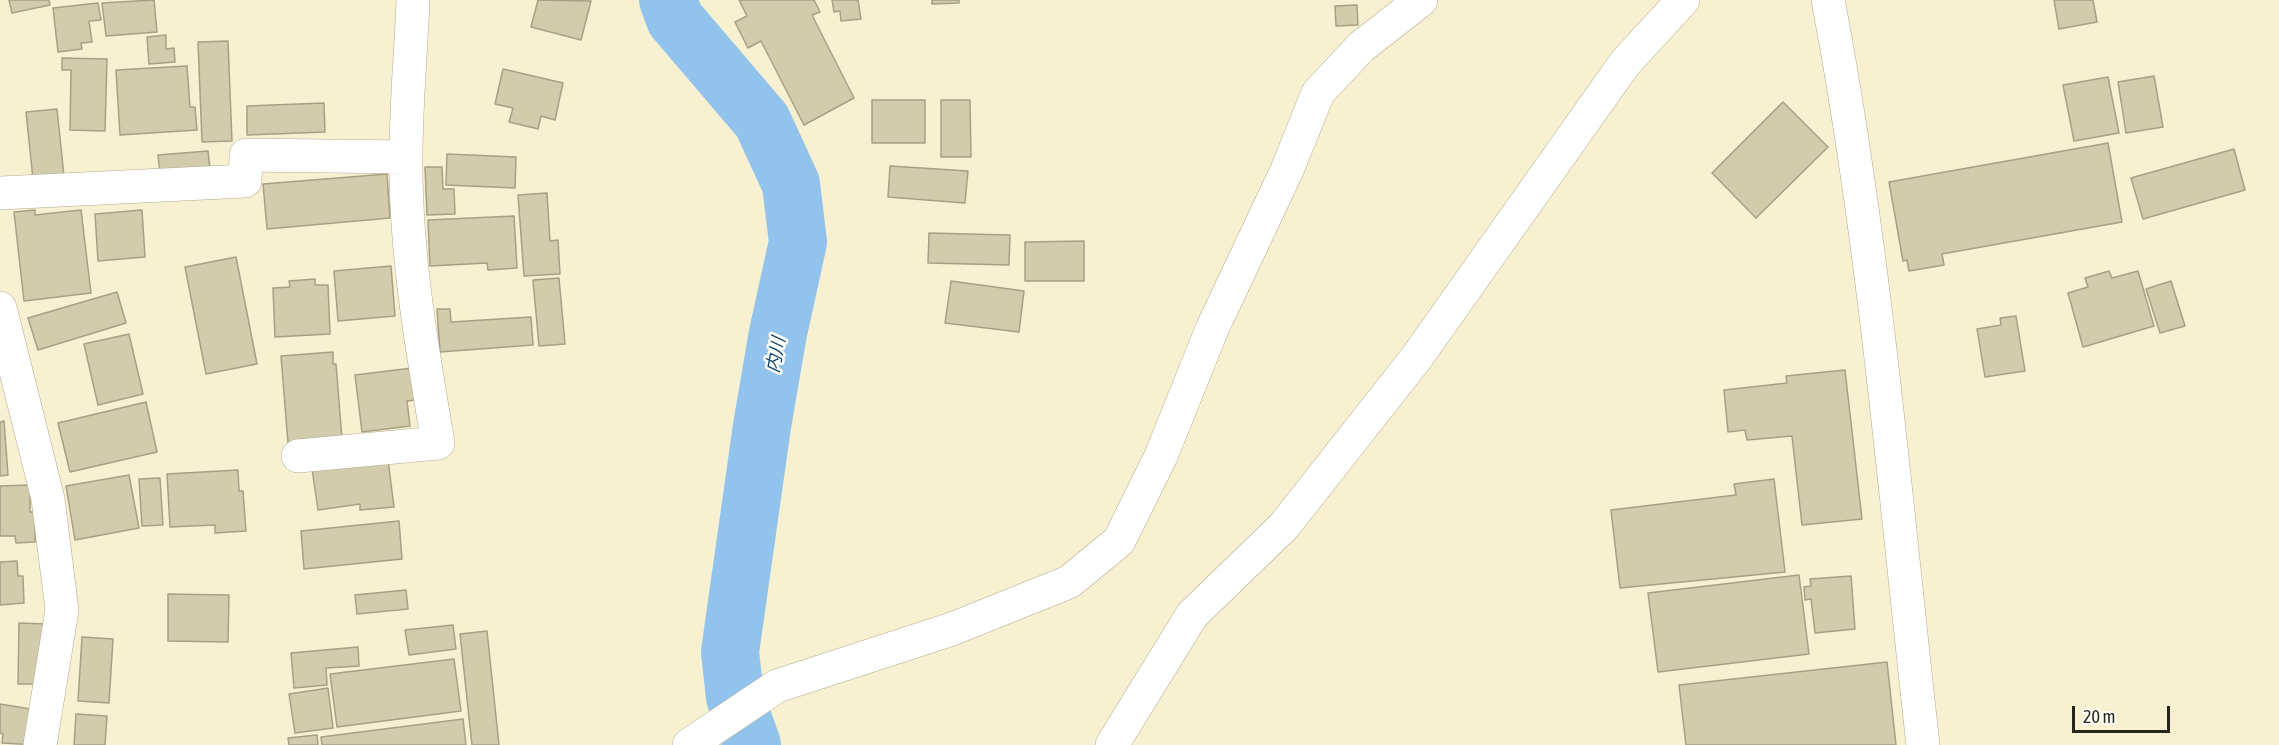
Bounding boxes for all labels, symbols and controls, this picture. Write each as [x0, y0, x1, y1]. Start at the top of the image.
water label: 内川 [762, 335, 790, 375]
scale bar [2075, 694, 2172, 732]
text: 20 m [2083, 706, 2115, 727]

